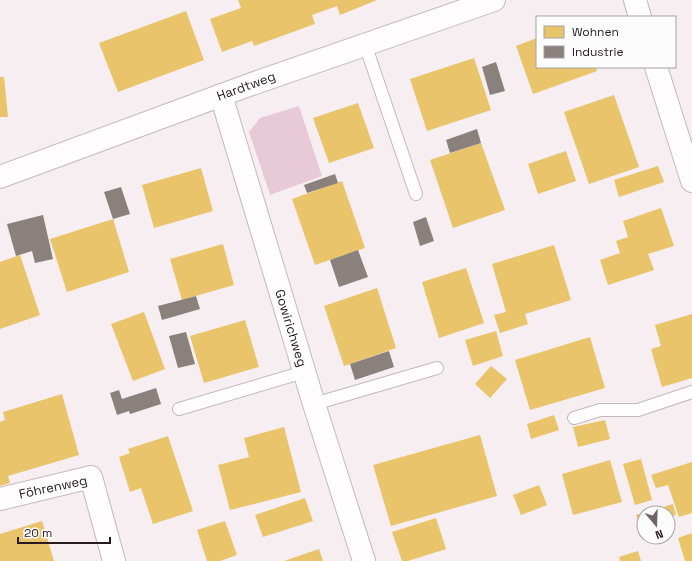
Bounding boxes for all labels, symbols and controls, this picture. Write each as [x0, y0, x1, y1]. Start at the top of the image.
legend [536, 16, 676, 68]
text: Wohnen [572, 24, 619, 40]
text: Industrie [572, 44, 624, 60]
street label: Hardtweg [214, 68, 278, 104]
street label: Gowirichweg [271, 287, 311, 369]
street label: Föhrenweg [17, 471, 89, 503]
north arrow [636, 505, 676, 545]
scale bar [18, 519, 110, 545]
text: 20 m [24, 525, 52, 541]
text: N [653, 527, 665, 542]

